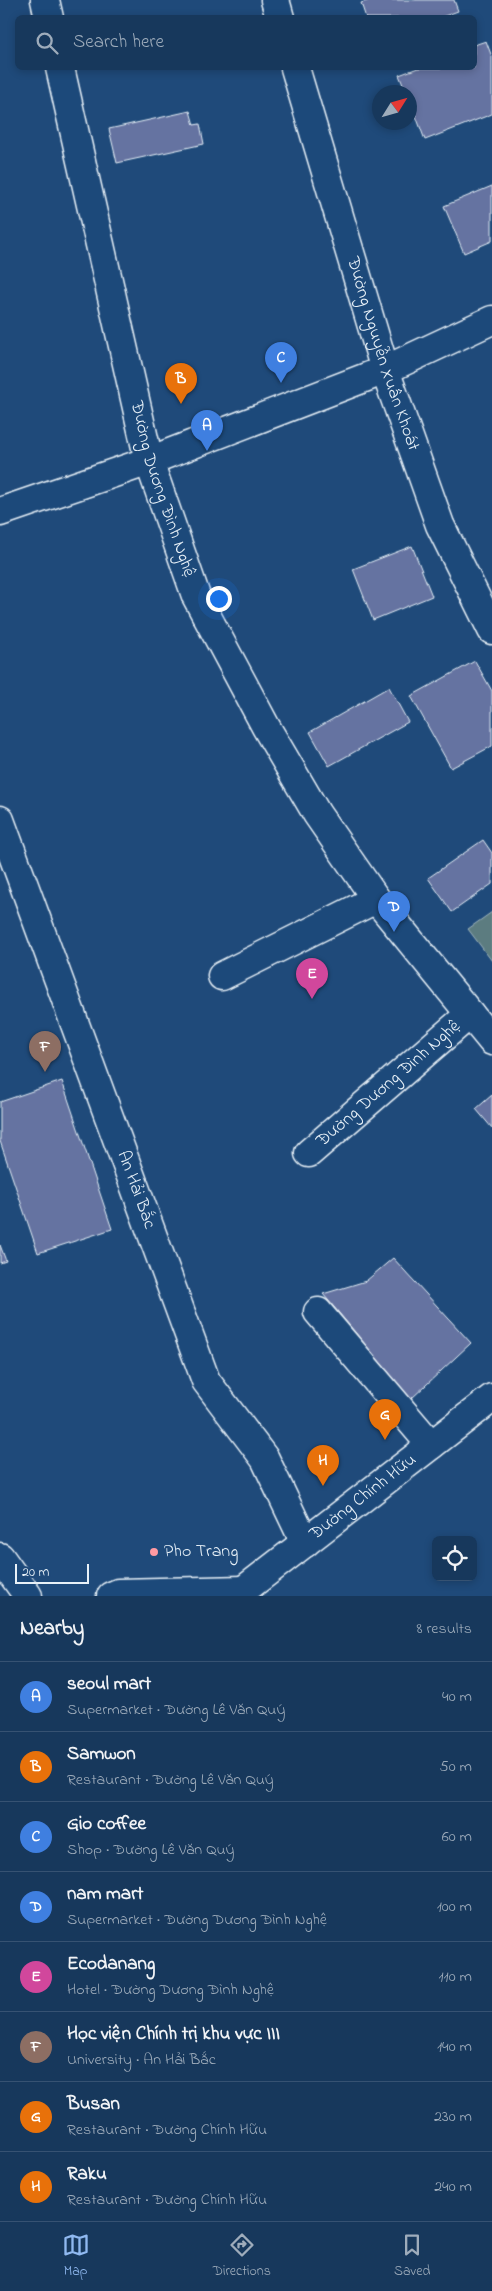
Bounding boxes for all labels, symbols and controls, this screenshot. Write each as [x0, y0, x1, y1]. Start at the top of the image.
search box [15, 15, 477, 70]
icon: search [33, 29, 61, 57]
text: Search here [73, 29, 164, 56]
north arrow [372, 85, 417, 130]
street label: Đường Nguyễn Xuân Khoát [339, 253, 426, 455]
pin: C [265, 342, 297, 383]
pin: B [165, 363, 197, 404]
street label: Đường Dương Đình Nghệ [123, 397, 202, 582]
pin: A [191, 410, 223, 451]
your location [206, 586, 232, 612]
pin: D [378, 891, 410, 932]
pin: E [296, 958, 328, 999]
street label: Đường Dương Đình Nghệ [310, 1014, 468, 1155]
pin: F [29, 1031, 61, 1072]
street label: An Hải Bắc [110, 1147, 162, 1233]
pin: G [369, 1399, 401, 1440]
pin: H [307, 1445, 339, 1486]
street label: Đường Chính Hữu [307, 1449, 421, 1545]
map controls [432, 1536, 477, 1581]
button: locate [432, 1536, 477, 1581]
place label: Pho Trang [164, 1539, 238, 1566]
marker: Pho Trang [148, 1546, 160, 1558]
scale bar [15, 1561, 89, 1584]
text: 20 m [22, 1562, 49, 1583]
text: Nearby [20, 1614, 84, 1644]
text: 8 results [416, 1617, 472, 1641]
text: seoul mart [67, 1671, 151, 1698]
text: A [31, 1685, 41, 1709]
text: 40 m [442, 1685, 472, 1709]
text: Supermarket · Đường Lê Văn Quý [67, 1698, 285, 1722]
text: Samwon [67, 1741, 136, 1768]
text: B [31, 1755, 41, 1779]
text: 50 m [440, 1755, 472, 1779]
text: Restaurant · Đường Lê Văn Quý [67, 1768, 274, 1792]
text: Gio coffee [67, 1811, 146, 1838]
text: C [32, 1825, 40, 1849]
text: 60 m [442, 1825, 472, 1849]
text: Shop · Đường Lê Văn Quý [67, 1838, 234, 1862]
text: nam mart [67, 1881, 143, 1908]
text: D [30, 1895, 42, 1919]
text: 100 m [437, 1895, 472, 1919]
text: Supermarket · Đường Dương Đình Nghệ [67, 1908, 328, 1932]
text: Ecodanang [67, 1951, 155, 1978]
text: E [31, 1965, 41, 1989]
text: 110 m [438, 1965, 472, 1989]
text: Hotel · Đường Dương Đình Nghệ [67, 1978, 275, 2002]
text: Học viện Chính trị khu vực III [67, 2021, 280, 2048]
text: F [31, 2035, 41, 2059]
text: 140 m [437, 2035, 472, 2059]
text: University · An Hải Bắc [67, 2048, 216, 2072]
text: Busan [67, 2091, 120, 2118]
text: G [31, 2105, 41, 2129]
text: 230 m [434, 2105, 472, 2129]
text: Restaurant · Đường Chính Hữu [67, 2118, 267, 2142]
text: Raku [67, 2161, 107, 2188]
text: H [31, 2175, 41, 2199]
text: 240 m [434, 2175, 472, 2199]
text: Restaurant · Đường Chính Hữu [67, 2188, 267, 2212]
tab: Map [62, 2231, 90, 2282]
tab: Directions [213, 2231, 271, 2282]
tab: Saved [394, 2231, 430, 2282]

